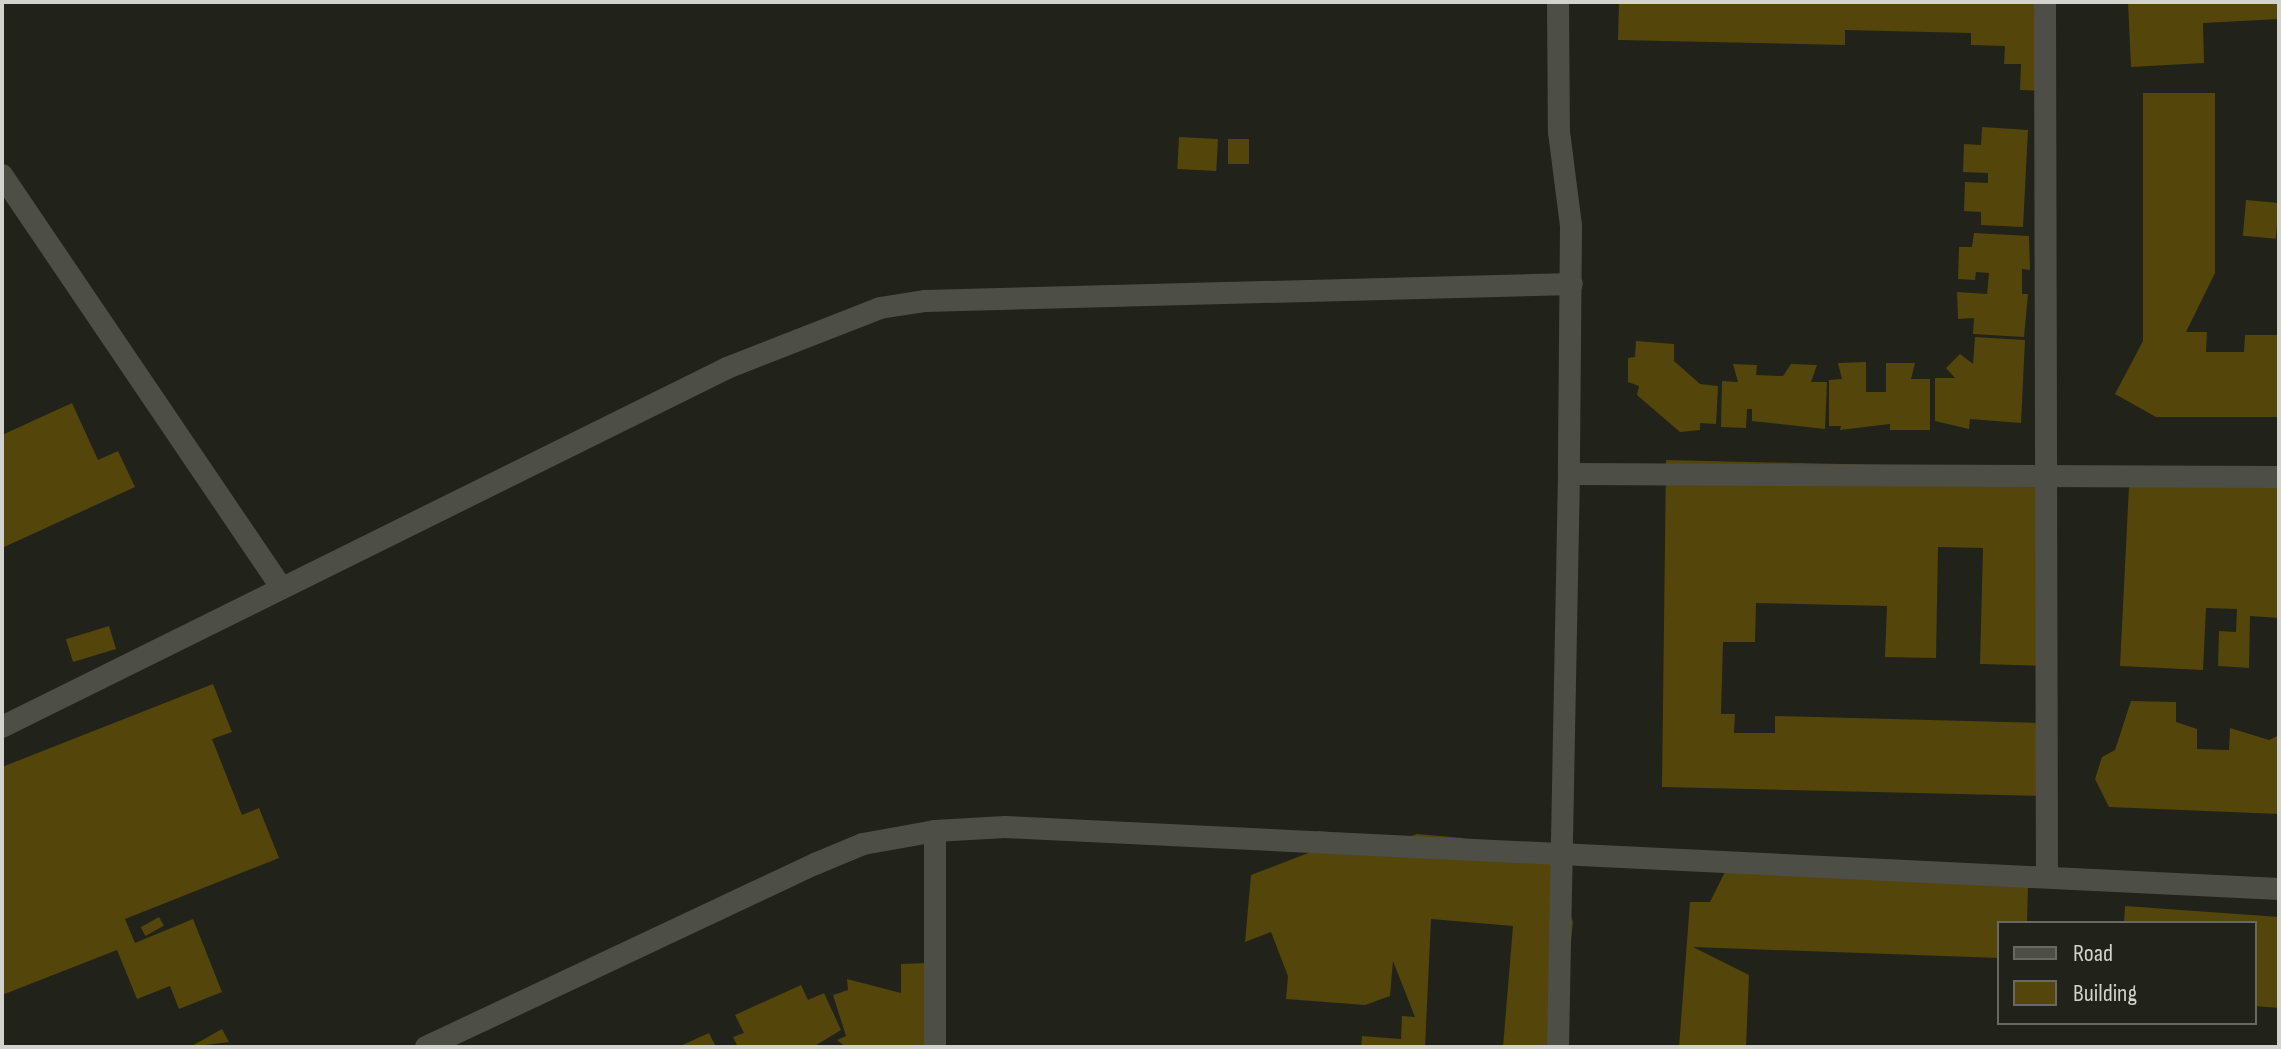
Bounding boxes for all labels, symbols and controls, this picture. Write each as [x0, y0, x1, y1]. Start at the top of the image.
legend [1997, 921, 2257, 1025]
text: Road [2073, 939, 2113, 968]
text: Building [2073, 979, 2137, 1008]

